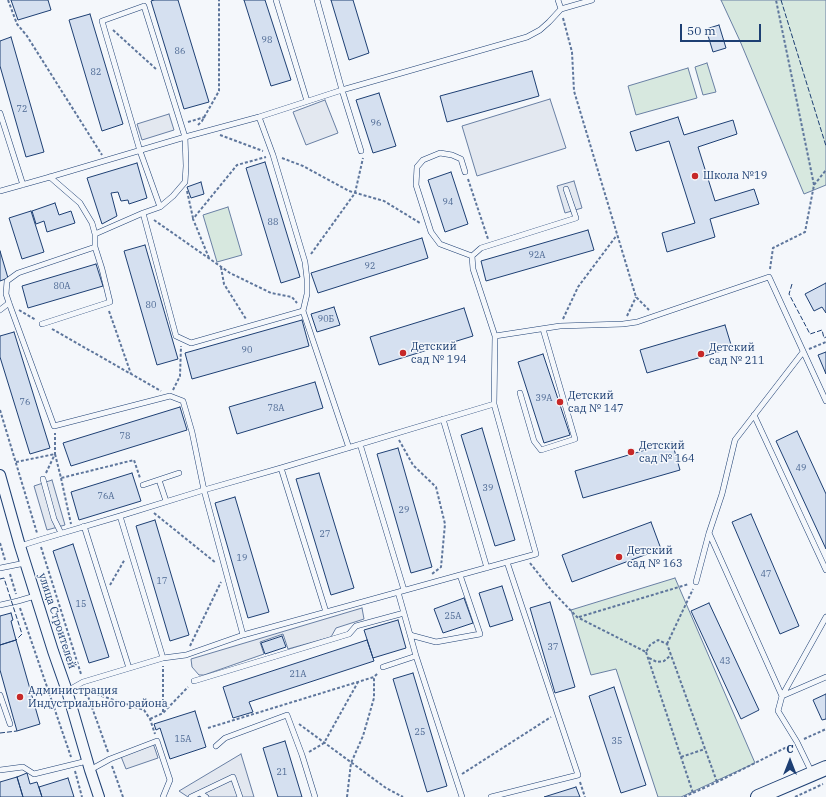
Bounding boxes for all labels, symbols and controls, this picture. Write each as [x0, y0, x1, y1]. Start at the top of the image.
scale bar [682, 16, 763, 42]
text: 50 m [687, 23, 716, 38]
house number: 98 [262, 35, 272, 45]
house number: 86 [175, 46, 185, 56]
house number: 82 [91, 67, 101, 77]
house number: 72 [17, 104, 27, 114]
house number: 96 [371, 118, 381, 128]
place label: Школа №19 [703, 169, 767, 183]
marker: Школа №19 [690, 171, 700, 181]
house number: 94 [443, 197, 453, 207]
house number: 88 [268, 217, 278, 227]
house number: 92А [529, 250, 545, 260]
house number: 92 [365, 261, 375, 271]
house number: 80А [54, 281, 70, 291]
house number: 80 [146, 300, 156, 310]
house number: 90Б [318, 314, 334, 324]
place label: Детский сад № 194 [411, 340, 467, 366]
place label: Детский сад № 211 [709, 341, 765, 367]
house number: 90 [242, 345, 252, 355]
marker: Детский сад № 194 [398, 348, 408, 358]
marker: Детский сад № 211 [696, 349, 706, 359]
place label: Детский сад № 147 [568, 389, 624, 415]
house number: 39А [536, 393, 552, 403]
house number: 76 [20, 397, 30, 407]
marker: Детский сад № 147 [555, 397, 565, 407]
house number: 78А [268, 403, 284, 413]
house number: 78 [120, 431, 130, 441]
place label: Детский сад № 164 [639, 439, 695, 465]
marker: Детский сад № 164 [626, 447, 636, 457]
house number: 49 [796, 463, 806, 473]
house number: 39 [483, 483, 493, 493]
house number: 76А [98, 491, 114, 501]
house number: 29 [399, 505, 409, 515]
house number: 27 [320, 529, 330, 539]
place label: Детский сад № 163 [627, 544, 683, 570]
marker: Детский сад № 163 [614, 552, 624, 562]
house number: 19 [237, 553, 247, 563]
house number: 47 [761, 569, 771, 579]
street label: улица Строителей [35, 572, 79, 670]
house number: 17 [157, 576, 167, 586]
house number: 15 [76, 599, 86, 609]
house number: 25А [445, 611, 461, 621]
house number: 37 [548, 642, 558, 652]
house number: 43 [720, 656, 730, 666]
house number: 21А [290, 669, 306, 679]
place label: Администрация Индустриального района [28, 684, 168, 710]
marker: Администрация Индустриального района [15, 692, 25, 702]
house number: 25 [415, 727, 425, 737]
house number: 15А [175, 734, 191, 744]
house number: 35 [612, 736, 622, 746]
north arrow [770, 741, 810, 781]
text: С [786, 742, 794, 756]
house number: 21 [277, 767, 287, 777]

